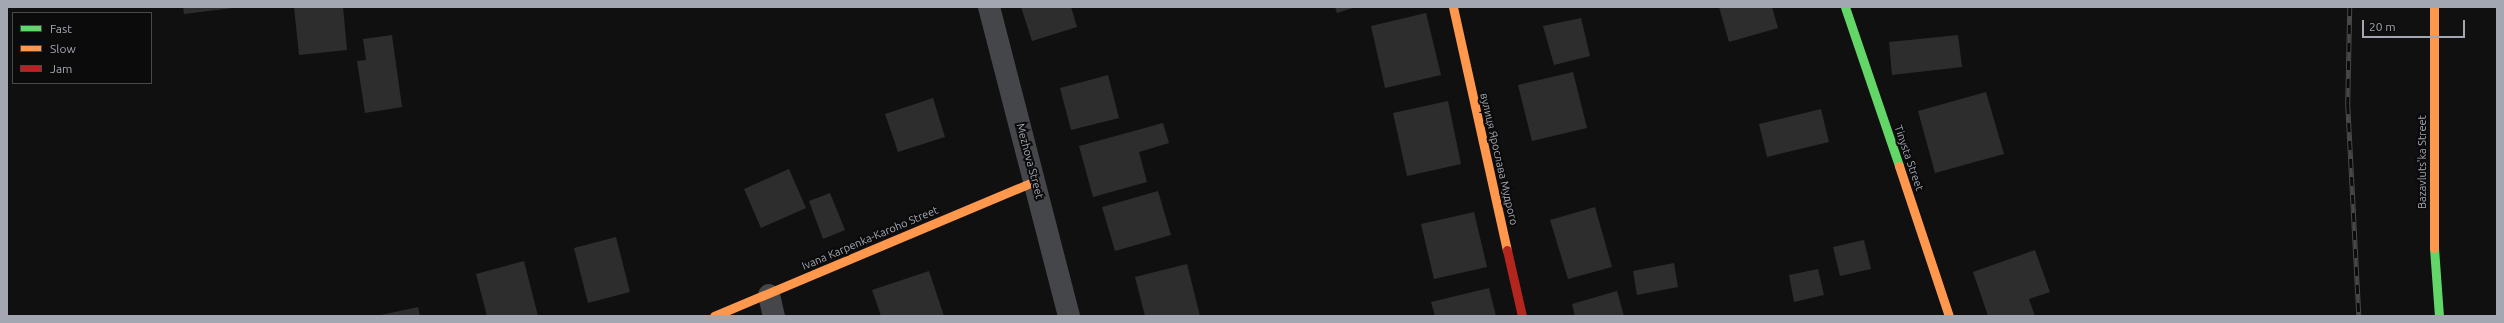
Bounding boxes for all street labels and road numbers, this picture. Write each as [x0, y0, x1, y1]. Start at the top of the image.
street label: вулиця Ярослава Мудрого [1477, 92, 1521, 226]
street label: Bazavluts'ka Street [2415, 115, 2429, 209]
street label: Mezhova Street [1014, 122, 1046, 200]
street label: Tinysta Street [1892, 123, 1926, 193]
street label: Ivana Karpenka-Karoho Street [800, 203, 940, 273]

